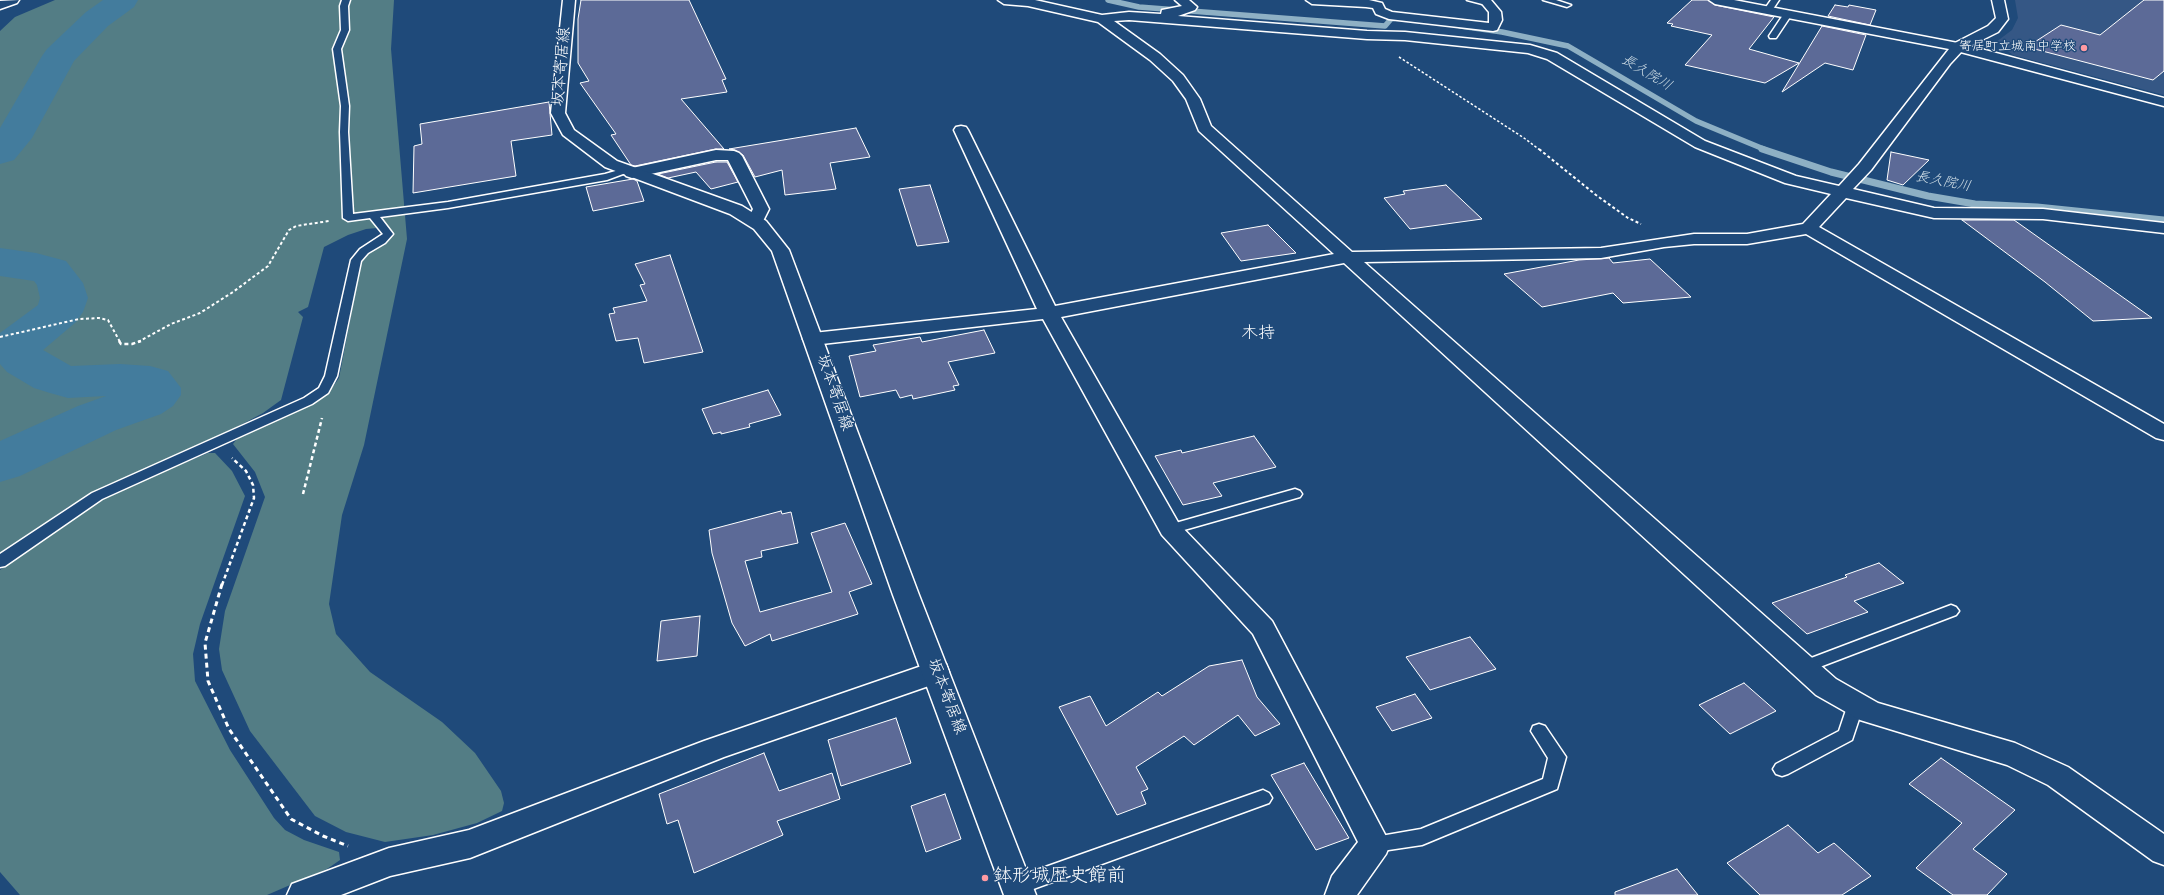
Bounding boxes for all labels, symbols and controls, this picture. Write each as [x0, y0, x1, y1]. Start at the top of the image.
street label: 坂本寄居線 [550, 26, 576, 108]
place label: 寄居町立城南中学校 [1959, 40, 2076, 56]
marker: 寄居町立城南中学校 [2079, 43, 2089, 53]
water label: 長久院川 [1618, 52, 1674, 96]
water label: 長久院川 [1914, 169, 1972, 197]
district label: 木持 [1241, 325, 1275, 345]
street label: 坂本寄居線 [811, 352, 855, 434]
street label: 坂本寄居線 [922, 656, 968, 738]
place label: 鉢形城歴史館前 [993, 867, 1126, 889]
marker: 鉢形城歴史館前 [980, 873, 990, 883]

